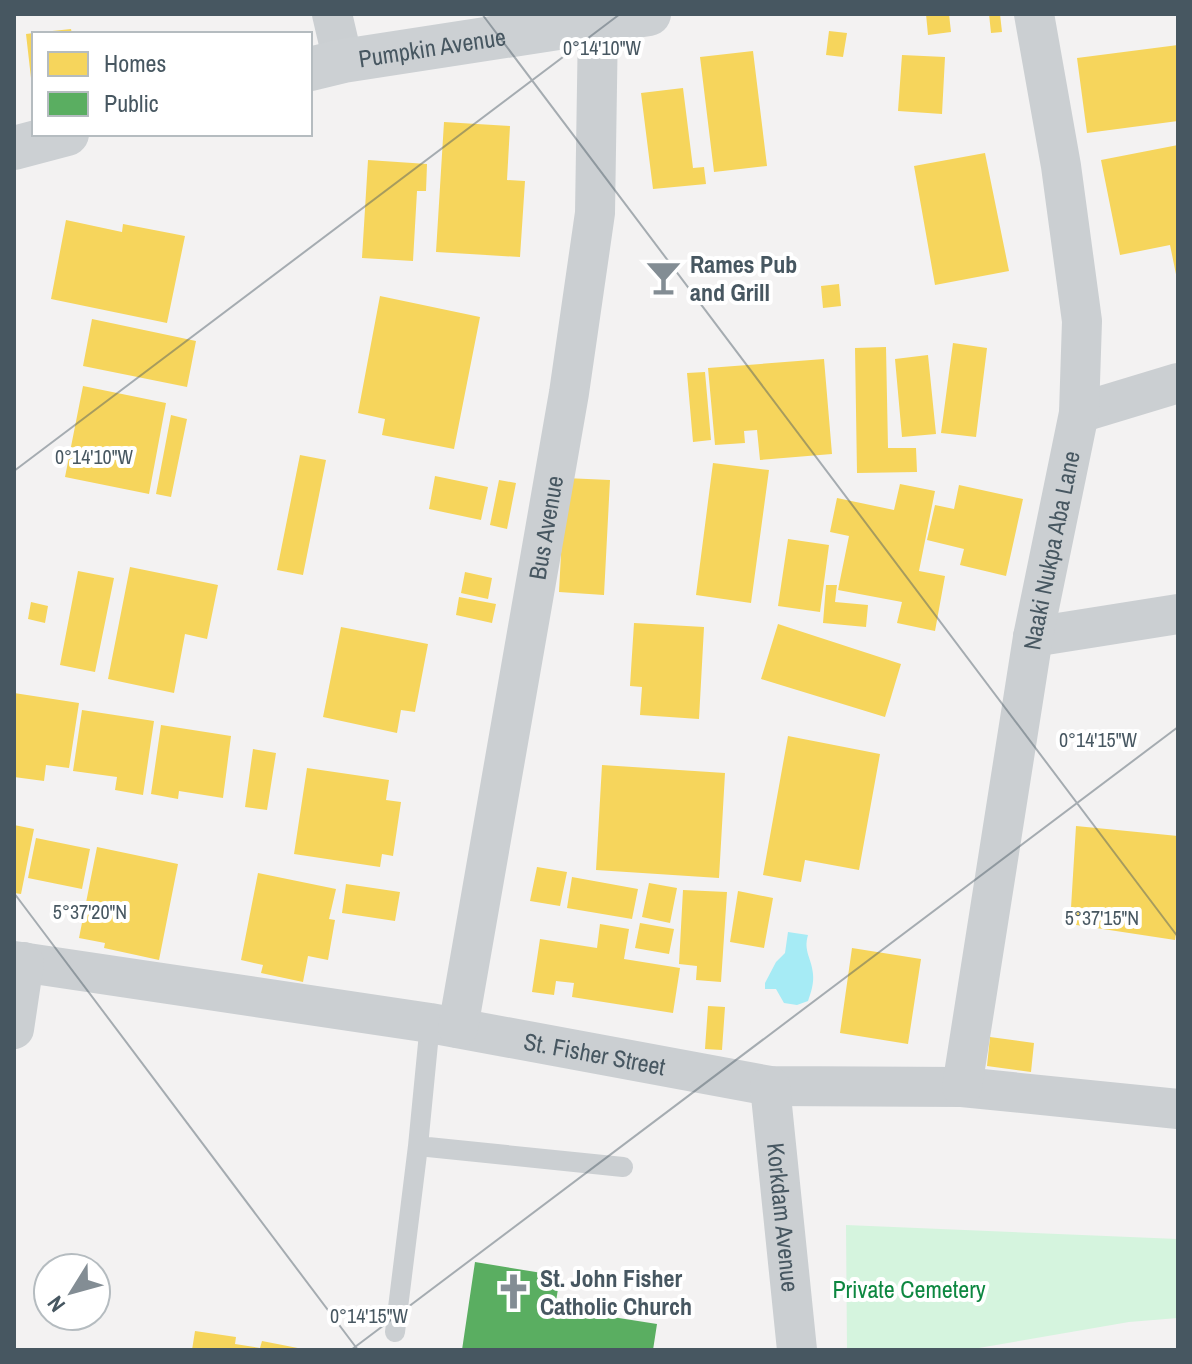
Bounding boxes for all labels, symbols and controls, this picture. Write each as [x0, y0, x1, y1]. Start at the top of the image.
street label: Pumpkin Avenue [356, 20, 508, 74]
legend [32, 32, 312, 136]
text: 0°14'10"W [563, 34, 642, 61]
text: Homes [104, 47, 166, 79]
text: Public [104, 87, 159, 119]
place label: Rames Pub and Grill [690, 248, 797, 308]
bar icon: Rames Pub and Grill [645, 259, 683, 297]
text: 0°14'10"W [55, 443, 134, 470]
street label: Naaki Nukpa Aba Lane [1015, 448, 1087, 652]
street label: Bus Avenue [521, 473, 570, 582]
text: 0°14'15"W [1059, 726, 1138, 753]
text: 5°37'20"N [53, 898, 127, 925]
text: 5°37'15"N [1065, 904, 1139, 931]
street label: St. Fisher Street [521, 1025, 669, 1082]
street label: Korkdam Avenue [760, 1141, 807, 1293]
north arrow [32, 1252, 112, 1332]
place label: St. John Fisher Catholic Church [540, 1262, 692, 1322]
church icon: St. John Fisher Catholic Church [495, 1273, 533, 1311]
park label: Private Cemetery [832, 1273, 986, 1305]
text: N [40, 1290, 72, 1318]
text: 0°14'15"W [330, 1302, 409, 1329]

